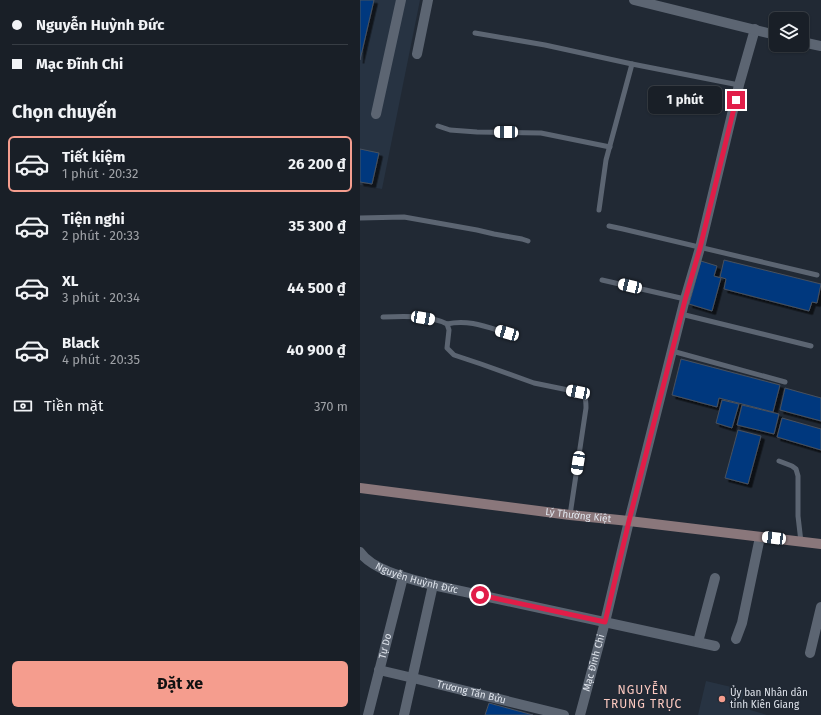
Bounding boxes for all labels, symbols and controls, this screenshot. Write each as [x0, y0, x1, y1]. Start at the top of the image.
map controls [769, 12, 809, 52]
button: layers [769, 12, 809, 52]
text: Nguyễn Huỳnh Đức [36, 16, 165, 34]
text: Mạc Đĩnh Chi [36, 55, 123, 73]
callout: 1 phút [648, 86, 722, 114]
route end [727, 91, 745, 109]
text: 1 phút [667, 92, 703, 107]
text: Chọn chuyến [12, 101, 117, 123]
car [494, 126, 518, 138]
icon: car [14, 146, 50, 182]
text: Tiết kiệm [62, 148, 125, 166]
text: 26 200 ₫ [288, 155, 346, 173]
text: 1 phút · 20:32 [62, 166, 138, 181]
icon: car [14, 208, 50, 244]
text: Tiện nghi [62, 210, 125, 228]
text: 35 300 ₫ [289, 217, 346, 235]
text: 2 phút · 20:33 [62, 228, 139, 243]
icon: car [14, 270, 50, 306]
text: XL [62, 272, 78, 290]
car [617, 277, 643, 295]
text: 44 500 ₫ [287, 279, 346, 297]
text: 3 phút · 20:34 [62, 290, 140, 305]
car [410, 310, 436, 326]
car [494, 324, 520, 342]
icon: car [14, 332, 50, 368]
text: Black [62, 334, 99, 352]
text: 40 900 ₫ [287, 341, 346, 359]
text: 4 phút · 20:35 [62, 352, 140, 367]
car [565, 384, 591, 400]
icon: cash [12, 395, 34, 417]
text: Tiền mặt [44, 397, 103, 415]
text: 370 m [314, 399, 348, 414]
car [570, 450, 586, 476]
street label: Lý Thường Kiệt [545, 505, 612, 525]
car [761, 531, 787, 545]
street label: Nguyễn Huỳnh Đức [373, 560, 459, 596]
route start [471, 586, 489, 604]
street label: Tự Do [376, 632, 394, 660]
street label: Mạc Đĩnh Chi [581, 633, 607, 693]
button: Đặt xe [12, 661, 348, 707]
street label: Trương Tấn Bửu [436, 678, 507, 707]
district label: NGUYỄN TRUNG TRỰC [604, 681, 682, 711]
place label: Ủy ban Nhân dân tỉnh Kiên Giang [730, 685, 808, 711]
marker: Ủy ban Nhân dân tỉnh Kiên Giang [717, 694, 727, 704]

